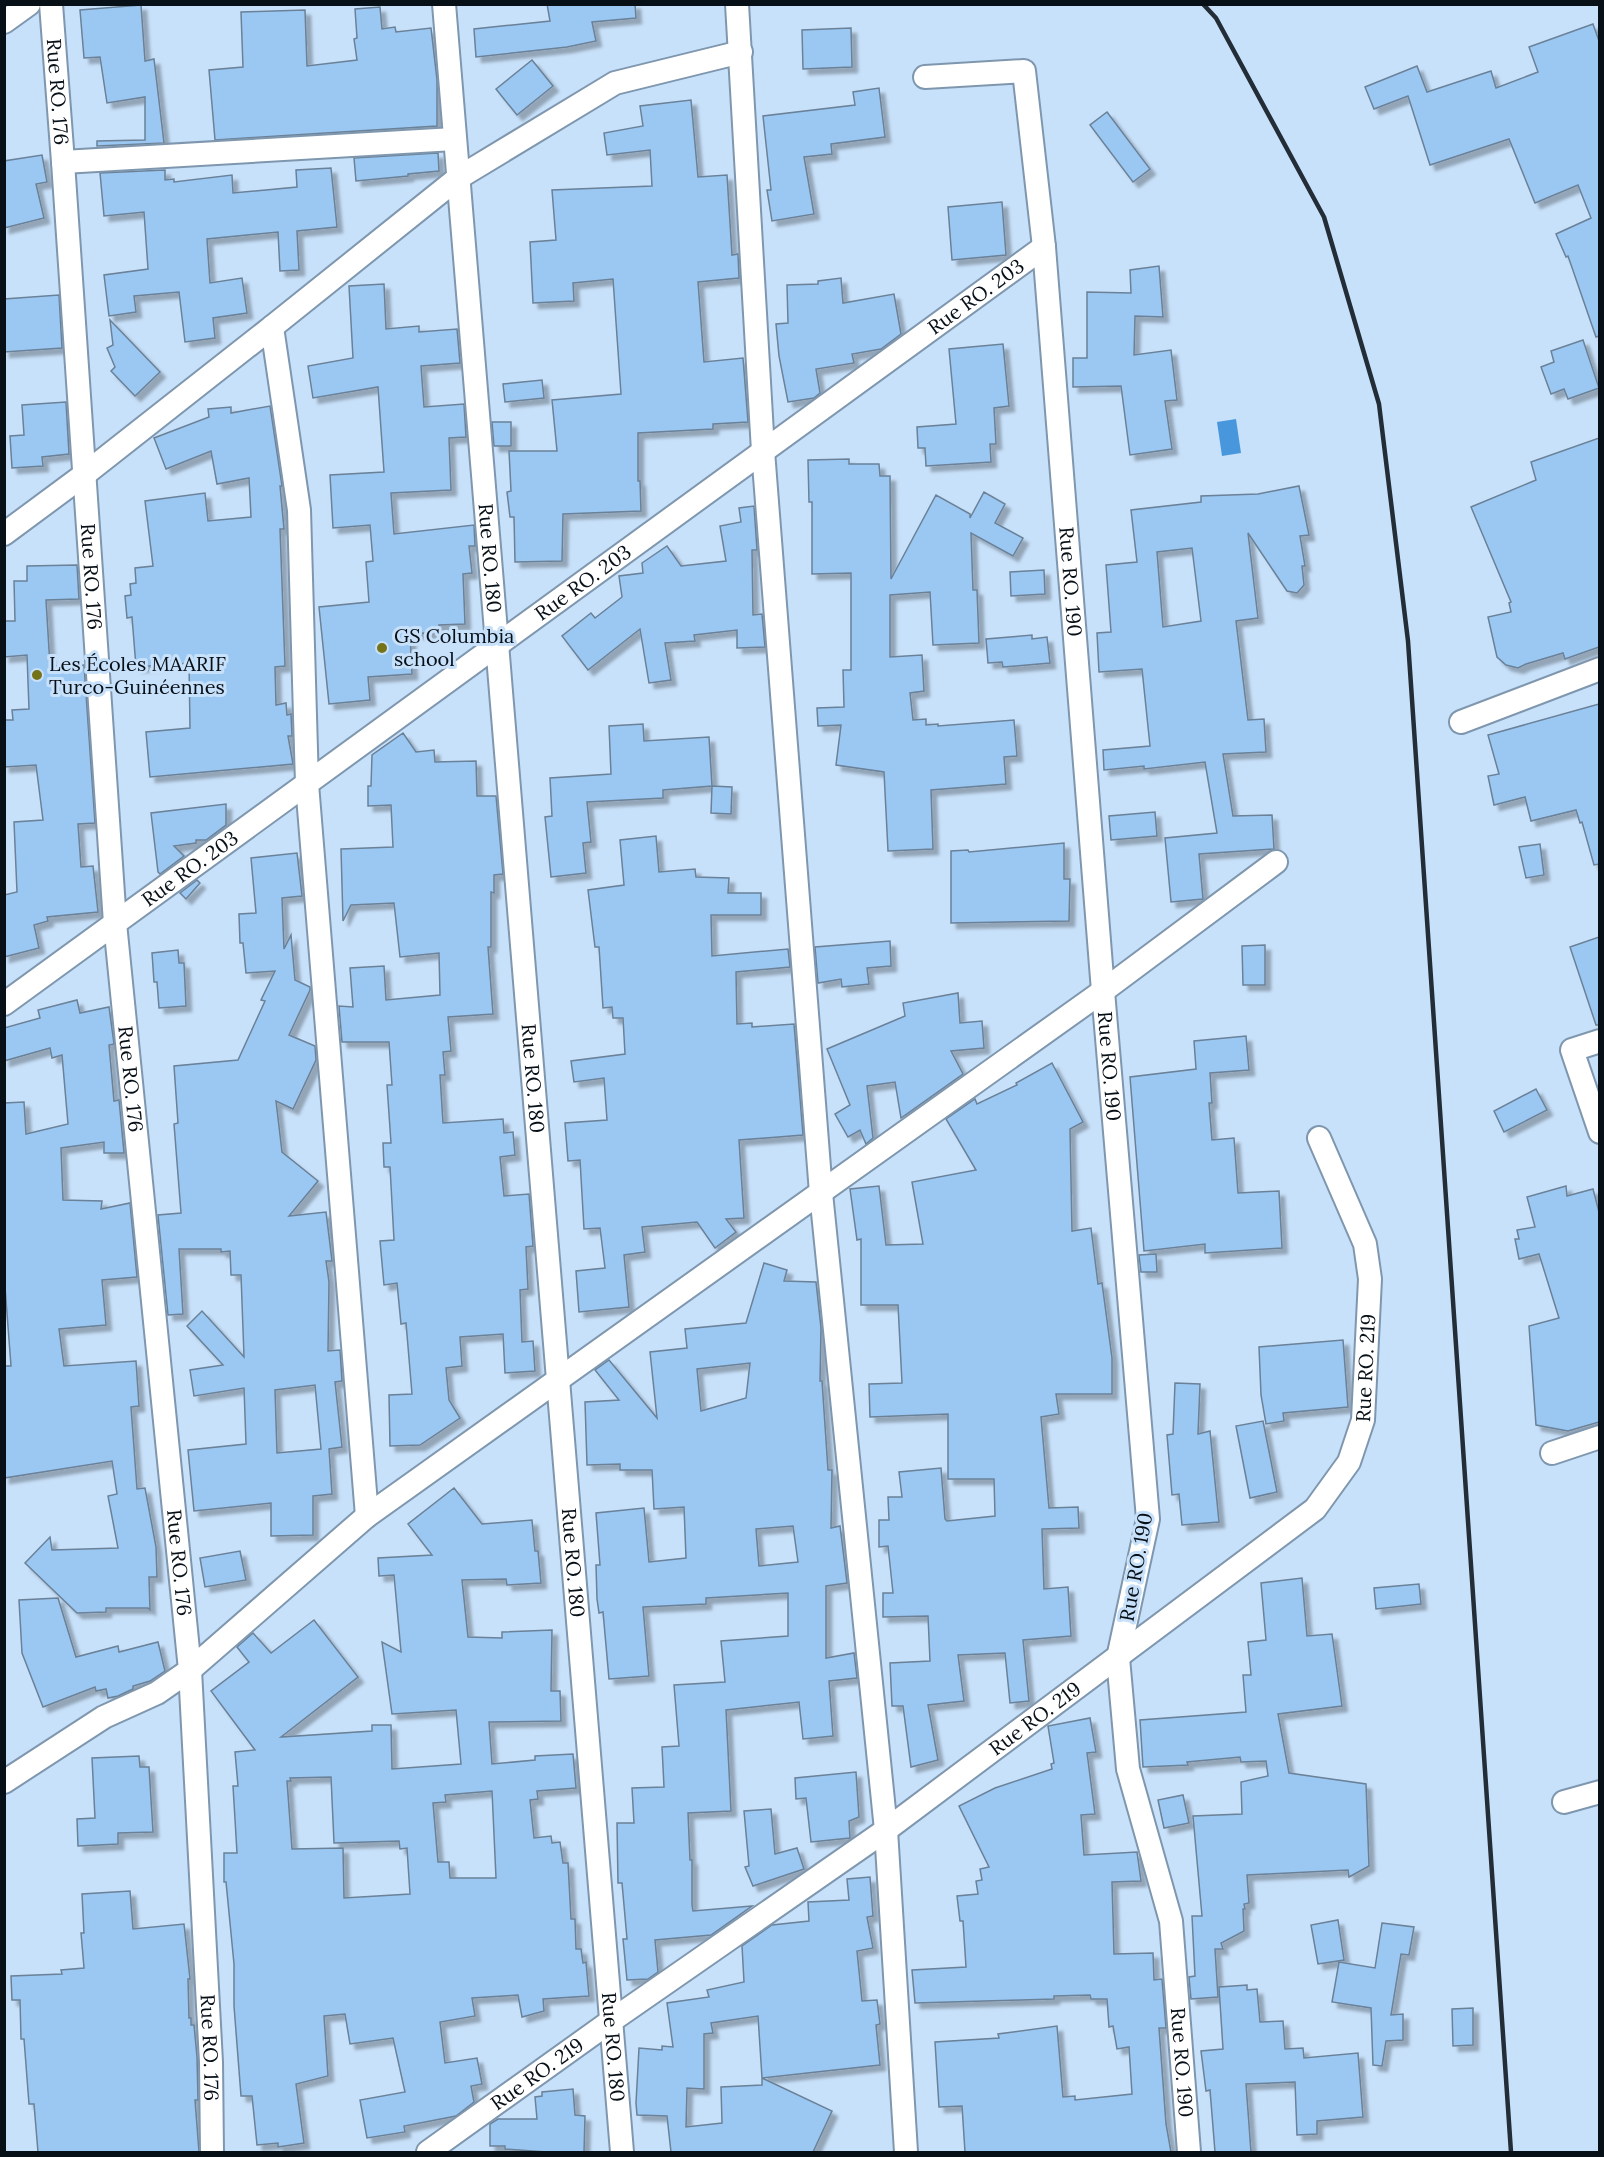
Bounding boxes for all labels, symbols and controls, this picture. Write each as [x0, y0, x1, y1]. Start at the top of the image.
street label: Rue RO. 176 [42, 37, 75, 146]
street label: Rue RO. 203 [922, 253, 1029, 340]
street label: Rue RO. 180 [473, 502, 507, 614]
street label: Rue RO. 176 [76, 522, 108, 631]
street label: Rue RO. 190 [1054, 526, 1088, 637]
street label: Rue RO. 203 [529, 539, 636, 626]
place label: GS Columbia school [394, 623, 514, 671]
marker: GS Columbia school [375, 641, 389, 655]
place label: Les Écoles MAARIF Turco-Guinéennes [49, 651, 226, 699]
marker: Les Écoles MAARIF Turco-Guinéennes [30, 668, 44, 682]
street label: Rue RO. 203 [137, 825, 243, 912]
street label: Rue RO. 190 [1093, 1010, 1127, 1122]
street label: Rue RO. 180 [517, 1023, 551, 1134]
street label: Rue RO. 176 [113, 1025, 149, 1133]
street label: Rue RO. 219 [1350, 1313, 1380, 1423]
street label: Rue RO. 180 [557, 1507, 591, 1618]
street label: Rue RO. 176 [162, 1508, 197, 1617]
street label: Rue RO. 190 [1114, 1511, 1157, 1623]
street label: Rue RO. 219 [984, 1676, 1086, 1761]
street label: Rue RO. 180 [597, 1991, 631, 2103]
street label: Rue RO. 176 [195, 1993, 224, 2101]
street label: Rue RO. 190 [1166, 2007, 1199, 2118]
street label: Rue RO. 219 [485, 2032, 588, 2115]

